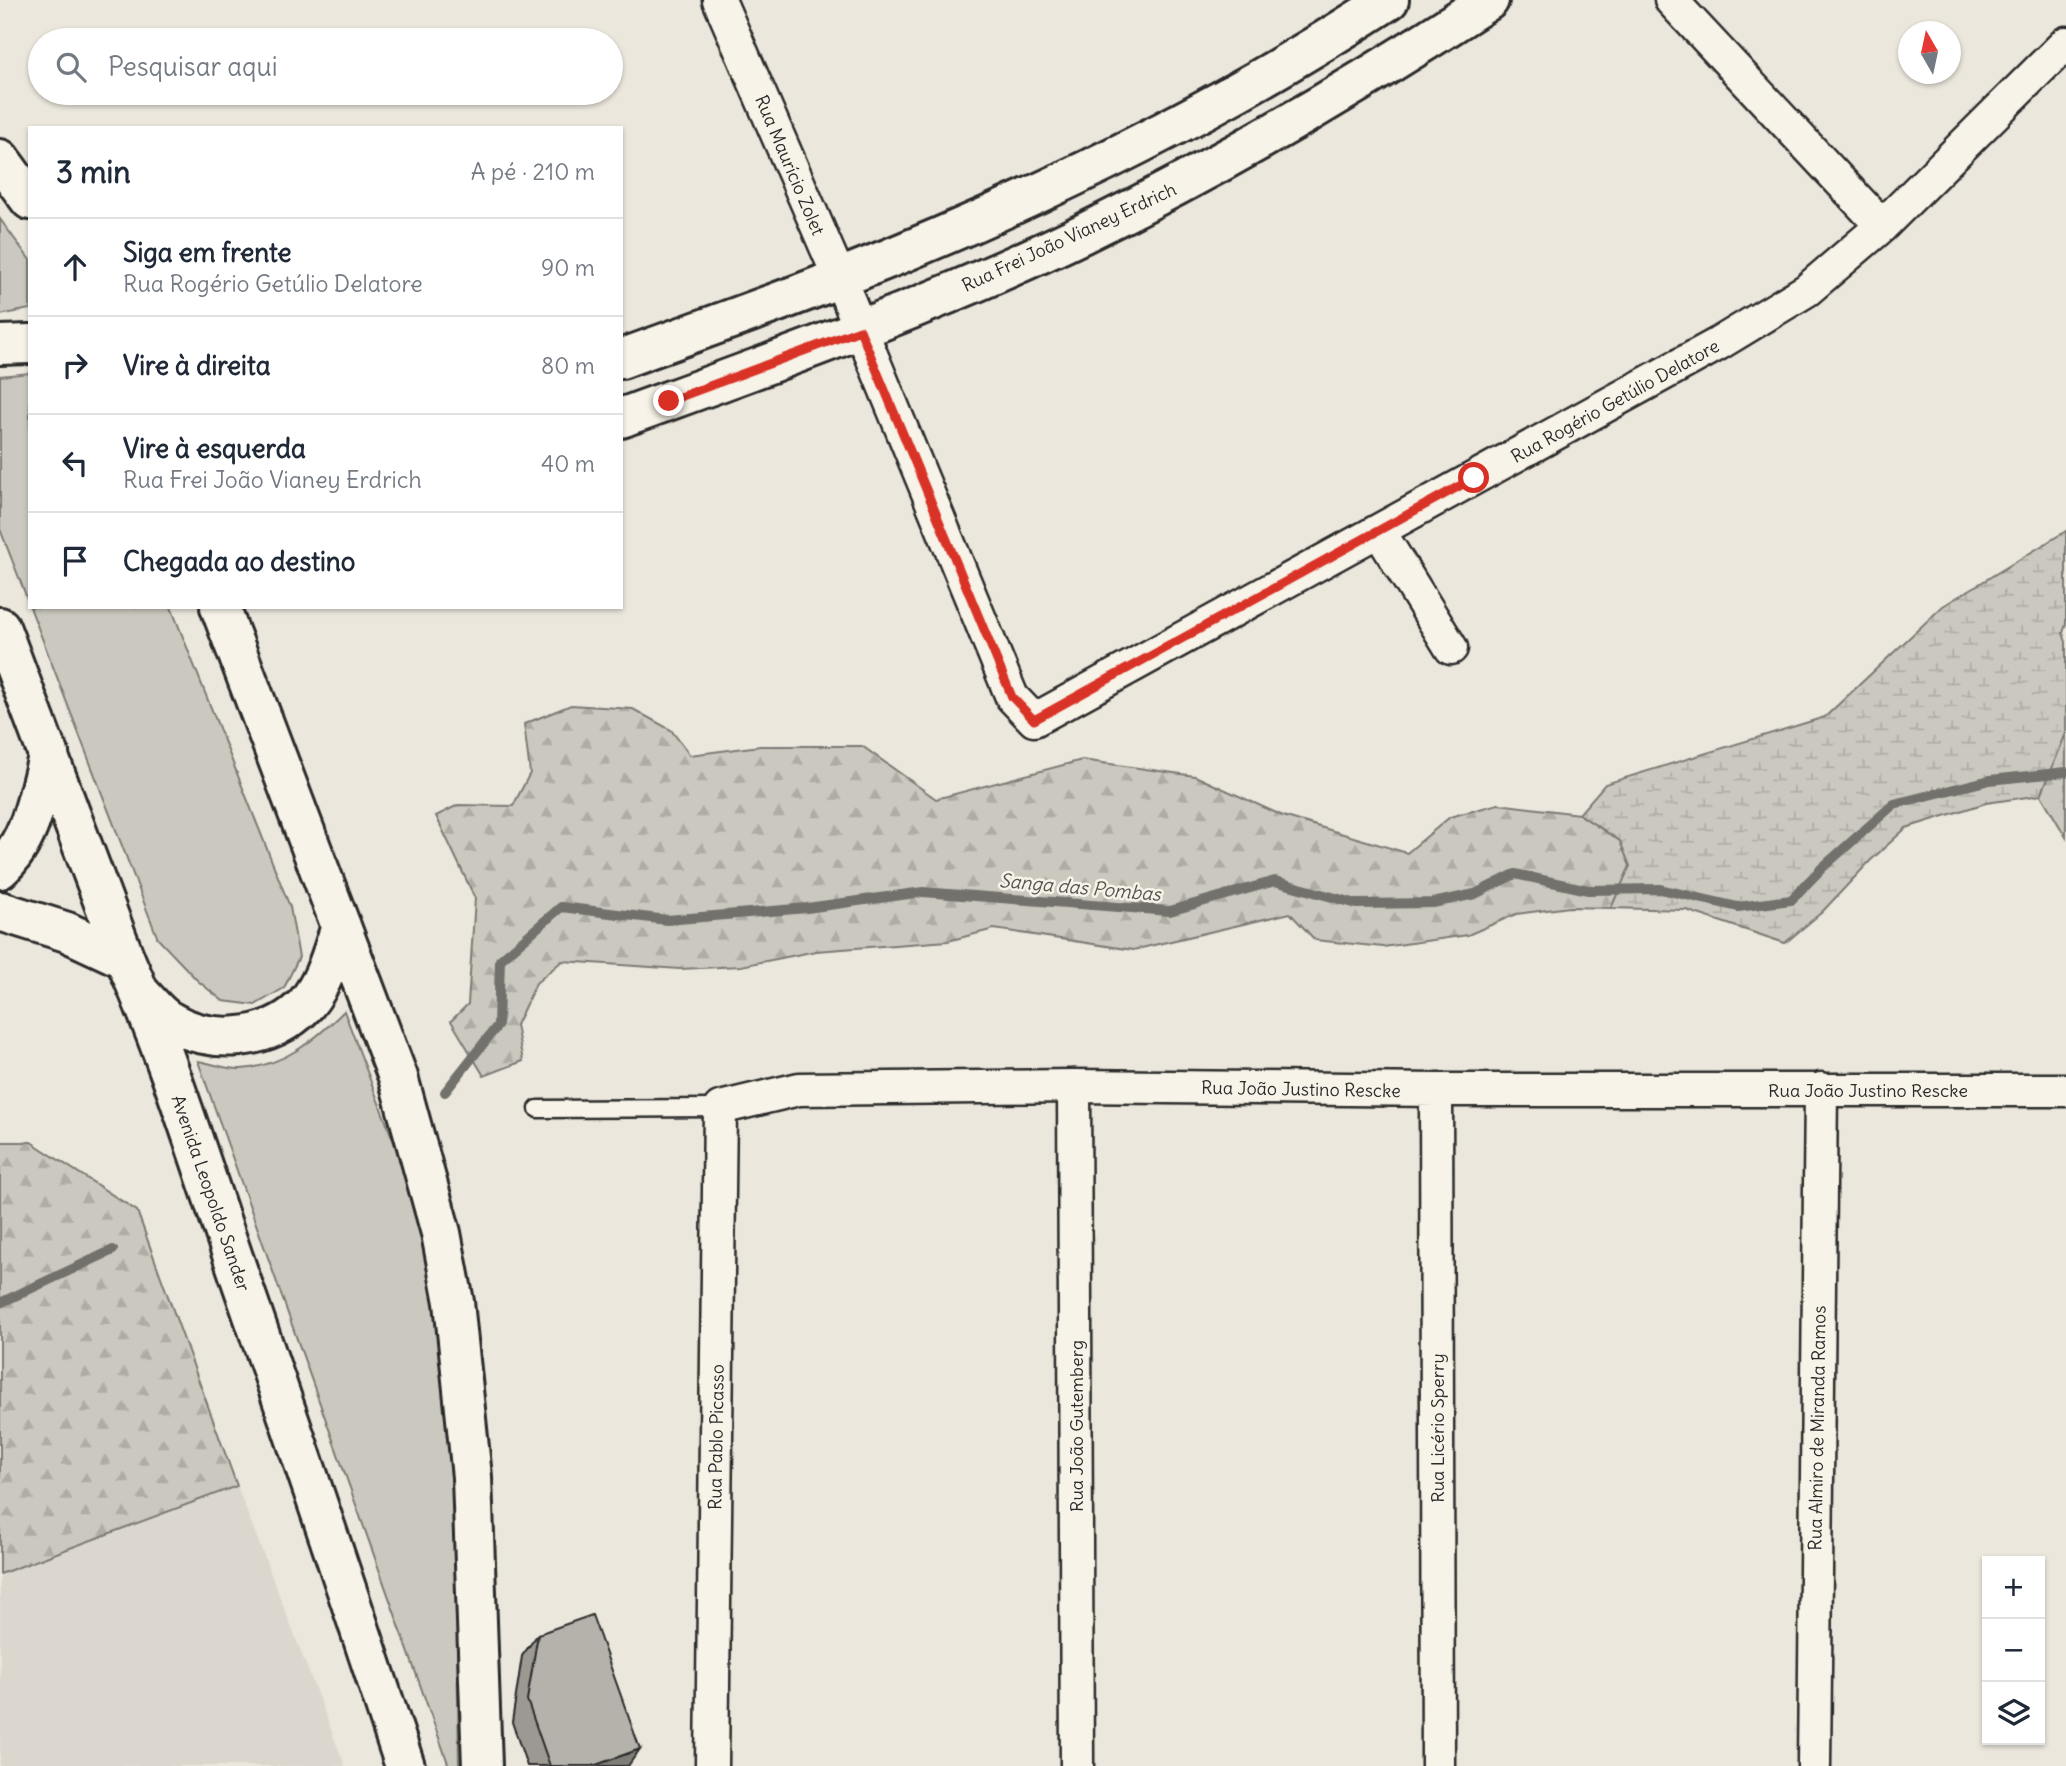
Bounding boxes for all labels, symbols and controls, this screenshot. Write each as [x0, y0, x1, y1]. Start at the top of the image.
north arrow [1898, 21, 1961, 84]
search box [28, 28, 623, 105]
icon: search [52, 48, 90, 86]
text: Pesquisar aqui [108, 50, 277, 83]
street label: Rua Maurício Zolet [750, 91, 830, 239]
text: 3 min [56, 153, 131, 191]
text: A pé · 210 m [471, 157, 595, 186]
street label: Rua Frei João Vianey Erdrich [958, 177, 1180, 297]
text: Siga em frente [123, 236, 291, 269]
icon: ahead [56, 248, 94, 286]
text: 90 m [541, 253, 595, 282]
text: Rua Rogério Getúlio Delatore [123, 269, 423, 298]
street label: Rua Rogério Getúlio Delatore [1507, 334, 1723, 468]
icon: right [56, 346, 94, 384]
text: Vire à direita [123, 349, 271, 382]
text: 80 m [541, 351, 595, 380]
route end [653, 385, 684, 416]
text: Vire à esquerda [123, 432, 306, 465]
icon: left [56, 444, 94, 482]
text: 40 m [541, 449, 595, 478]
route start [1458, 462, 1489, 493]
text: Rua Frei João Vianey Erdrich [123, 465, 422, 494]
icon: arrive [56, 542, 94, 580]
text: Chegada ao destino [123, 545, 355, 578]
water label: Sanga das Pombas [998, 868, 1163, 906]
street label: Rua João Justino Rescke [1201, 1076, 1401, 1102]
street label: Rua João Justino Rescke [1768, 1079, 1968, 1102]
street label: Avenida Leopoldo Sander [167, 1092, 256, 1295]
street label: Rua Almiro de Miranda Ramos [1803, 1305, 1831, 1551]
street label: Rua João Gutemberg [1065, 1340, 1088, 1512]
street label: Rua Licério Sperry [1426, 1353, 1449, 1503]
street label: Rua Pablo Picasso [703, 1364, 729, 1510]
map controls [1982, 1556, 2045, 1745]
button: + [1982, 1556, 2045, 1619]
button: − [1982, 1619, 2045, 1682]
button: layers [1982, 1682, 2045, 1745]

